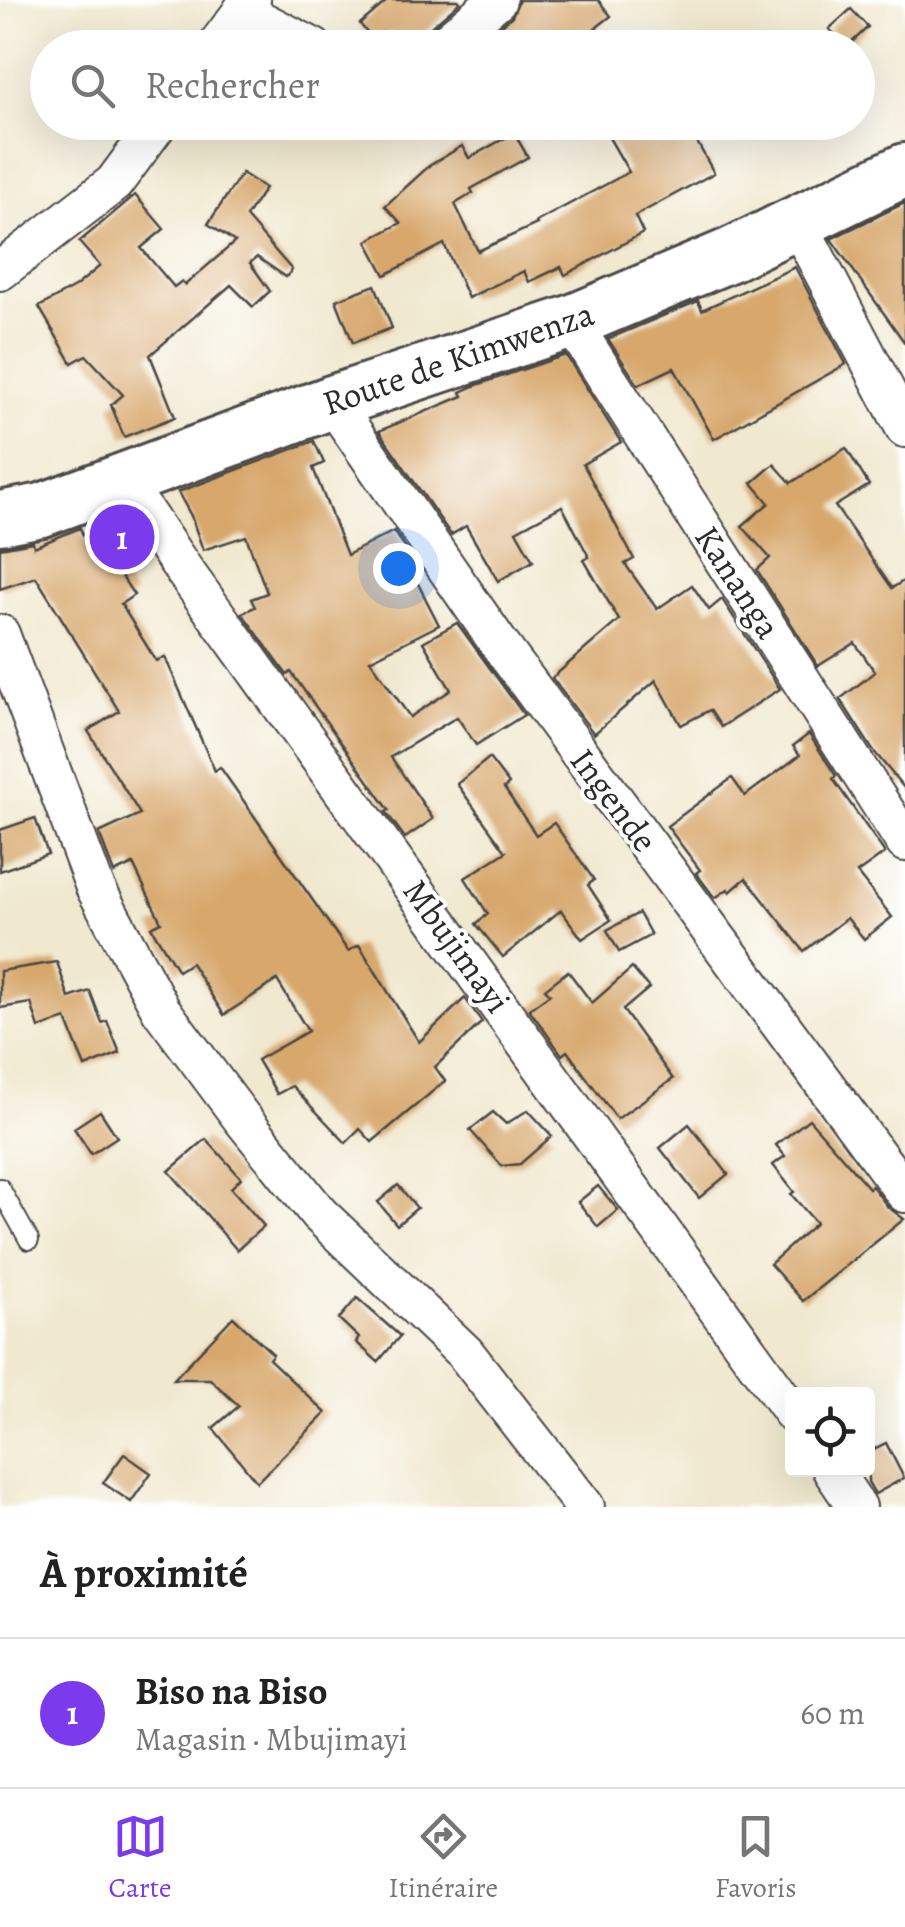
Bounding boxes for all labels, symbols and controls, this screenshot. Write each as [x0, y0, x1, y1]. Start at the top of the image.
search box [30, 30, 875, 140]
icon: search [65, 58, 120, 113]
text: Rechercher [145, 59, 320, 111]
street label: Route de Kimwenza [316, 289, 601, 427]
pin: 1 [90, 500, 154, 574]
street label: Kananga [684, 516, 793, 648]
your location [373, 543, 424, 594]
street label: Ingende [559, 738, 669, 862]
street label: Mbujimayi [392, 869, 522, 1023]
map controls [785, 1387, 875, 1477]
button: locate [785, 1387, 875, 1477]
text: À proximité [40, 1544, 248, 1601]
text: Biso na Biso [135, 1665, 328, 1717]
text: 1 [67, 1691, 78, 1735]
text: 60 m [800, 1691, 865, 1735]
text: Magasin · Mbujimayi [135, 1717, 408, 1761]
tab: Carte [108, 1809, 172, 1907]
tab: Itinéraire [389, 1809, 498, 1907]
tab: Favoris [715, 1809, 797, 1907]

